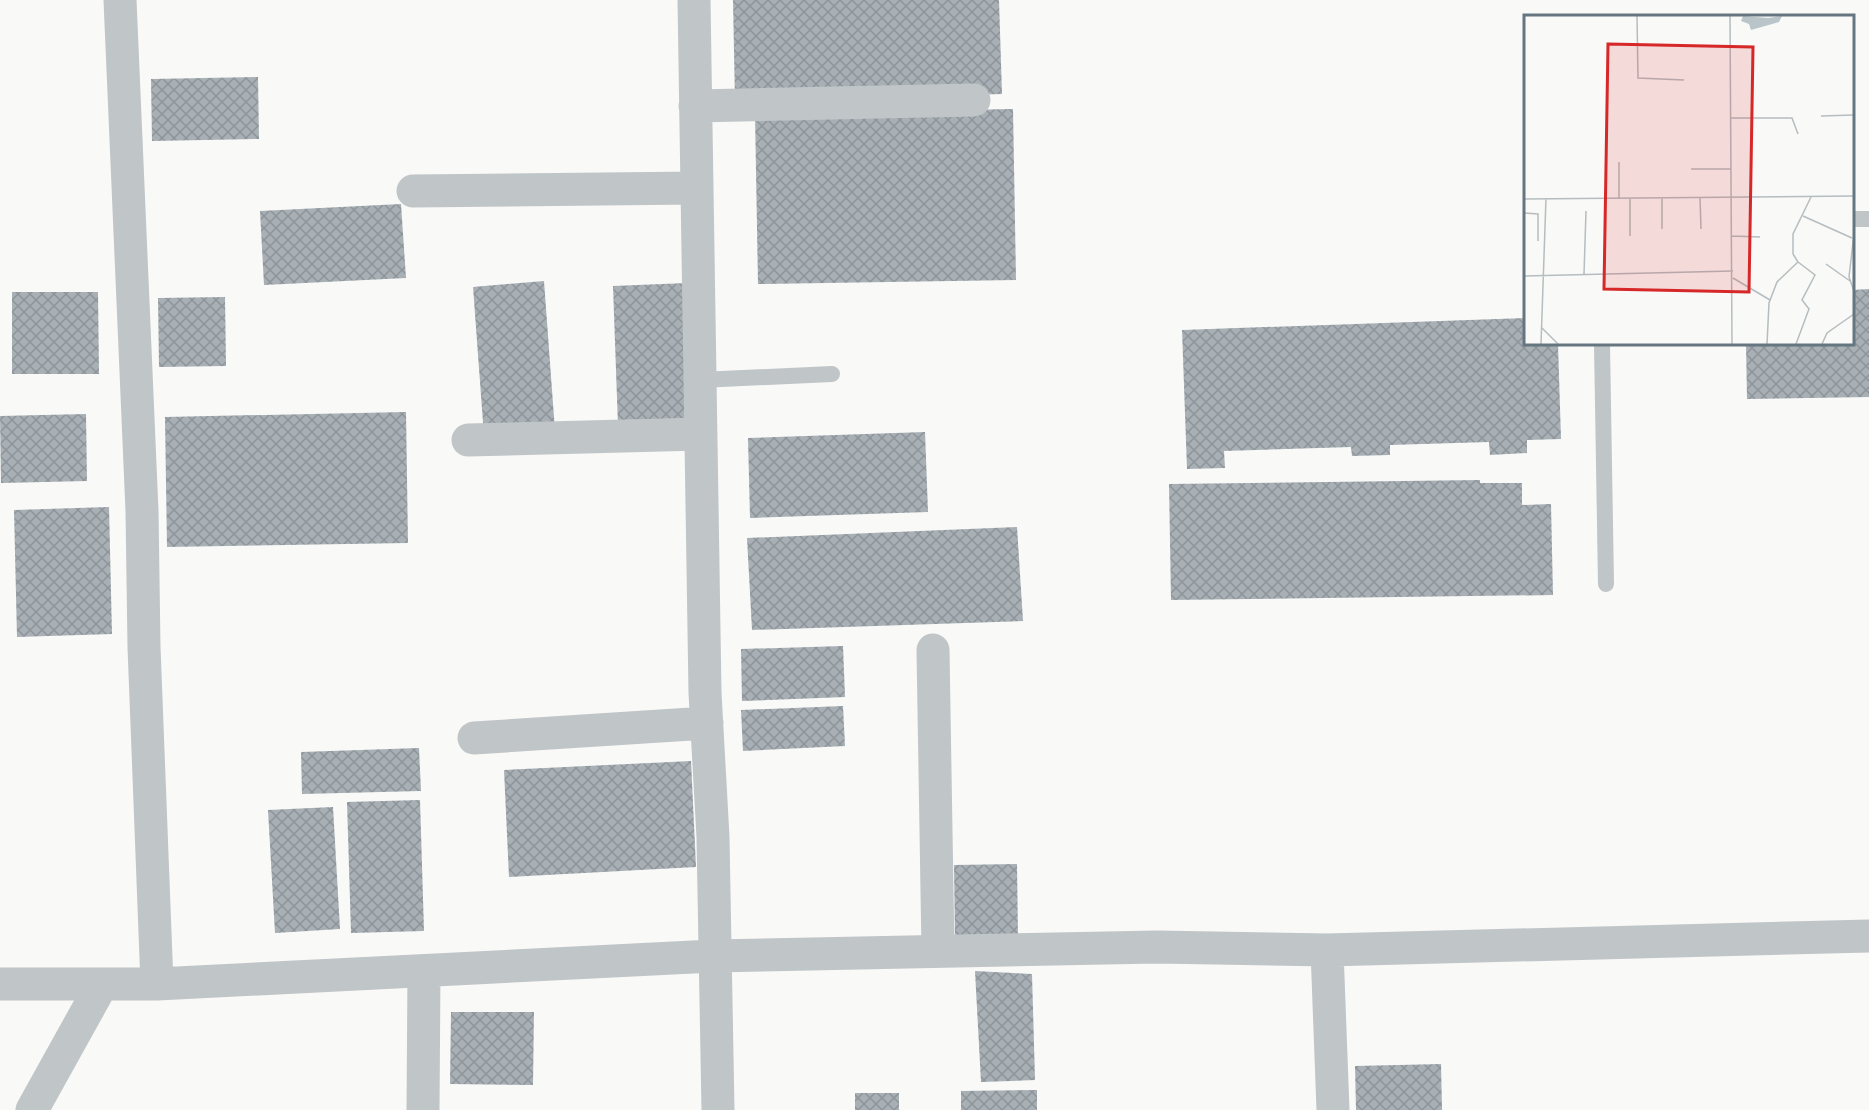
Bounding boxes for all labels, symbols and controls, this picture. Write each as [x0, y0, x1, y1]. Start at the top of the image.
inset map [1524, 15, 1854, 345]

